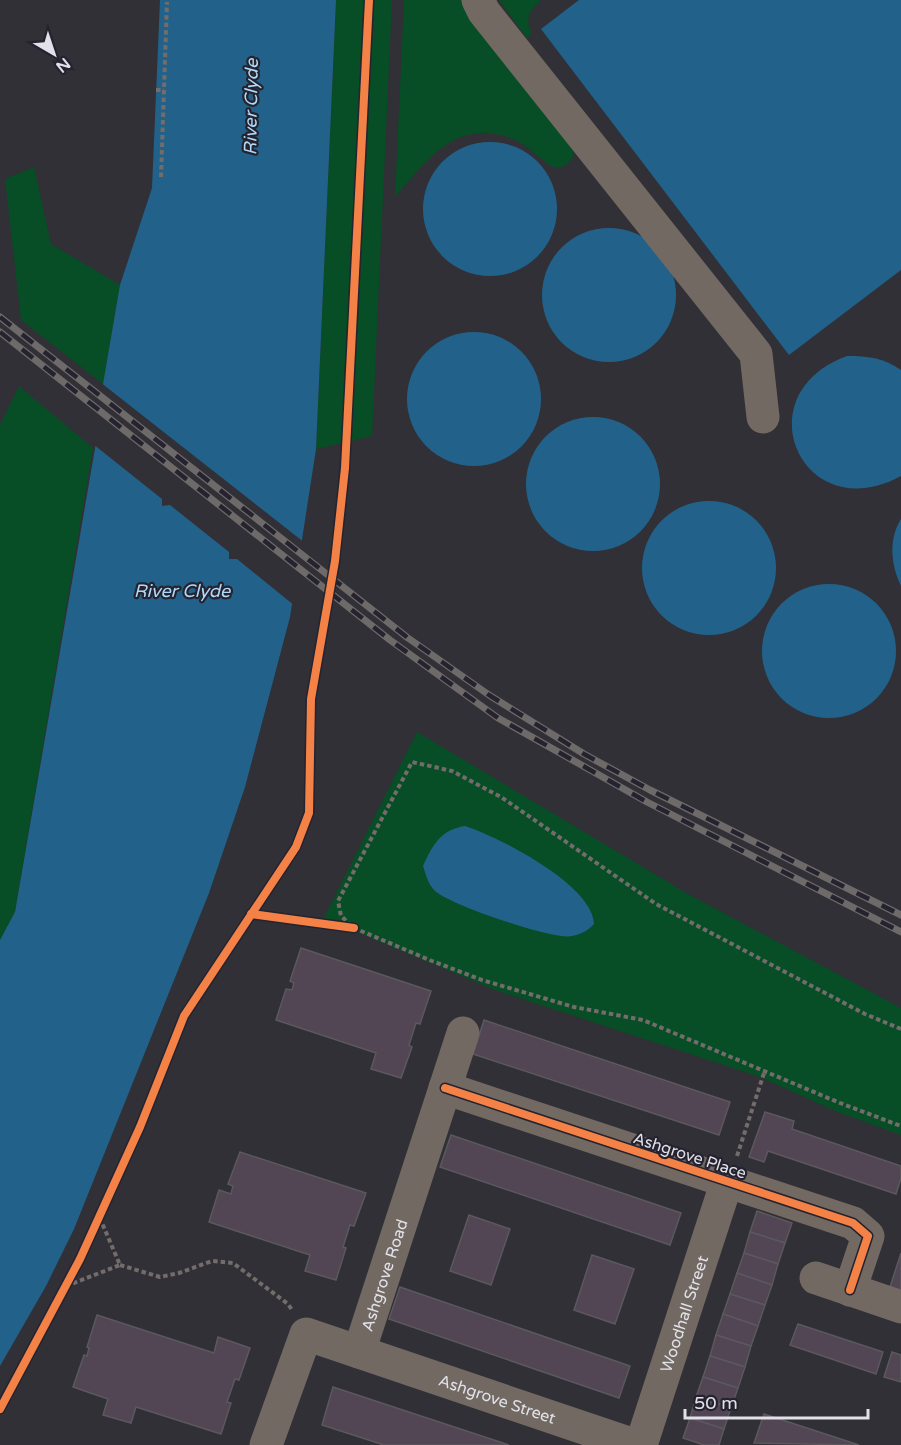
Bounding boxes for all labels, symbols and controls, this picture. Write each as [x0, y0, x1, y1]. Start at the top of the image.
north arrow [24, 24, 84, 84]
text: N [52, 53, 74, 77]
water label: River Clyde [239, 58, 263, 155]
water label: River Clyde [134, 580, 231, 602]
street label: Ashgrove Place [631, 1128, 749, 1184]
street label: Ashgrove Road [357, 1217, 413, 1334]
street label: Woodhall Street [656, 1253, 713, 1375]
street label: Ashgrove Street [436, 1371, 558, 1429]
scale bar [685, 1382, 868, 1420]
text: 50 m [694, 1392, 738, 1414]

